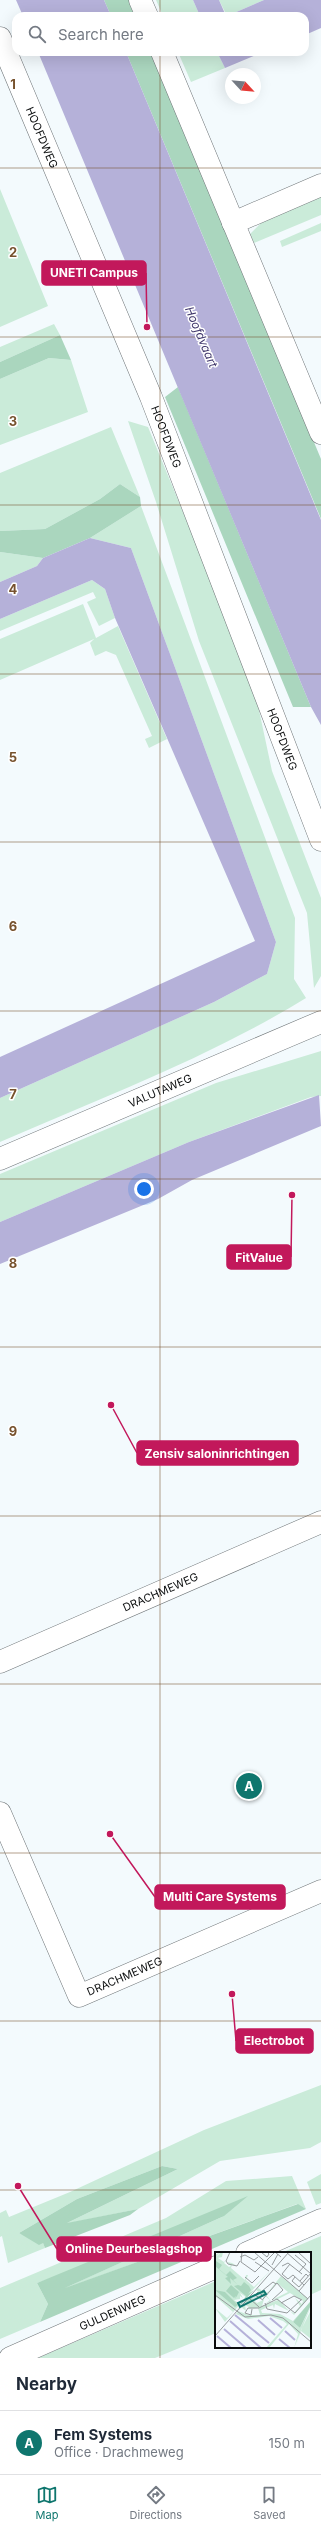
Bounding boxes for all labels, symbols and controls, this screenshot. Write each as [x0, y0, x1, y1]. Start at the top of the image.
search box [12, 12, 309, 56]
icon: search [26, 23, 48, 45]
text: Search here [58, 25, 144, 44]
north arrow [225, 68, 261, 104]
text: 1 [10, 76, 16, 92]
street label: HOOFDWEG [23, 105, 61, 170]
text: 2 [9, 244, 17, 260]
callout: UNETI Campus [42, 261, 146, 285]
text: UNETI Campus [50, 265, 138, 280]
water label: Hoofdvaart [182, 304, 221, 371]
street label: HOOFDWEG [148, 404, 184, 470]
text: 3 [9, 413, 17, 429]
text: 4 [9, 581, 18, 597]
street label: HOOFDWEG [264, 706, 301, 772]
text: 5 [9, 749, 17, 765]
text: 6 [9, 918, 17, 934]
street label: VALUTAWEG [126, 1071, 194, 1110]
text: 7 [9, 1086, 17, 1102]
your location [134, 1179, 154, 1199]
callout: FitValue [227, 1245, 291, 1269]
text: FitValue [235, 1250, 283, 1265]
text: 8 [9, 1255, 17, 1271]
text: 9 [9, 1423, 17, 1439]
callout: Zensiv saloninrichtingen [137, 1441, 298, 1465]
text: Zensiv saloninrichtingen [144, 1446, 290, 1461]
street label: DRACHMEWEG [121, 1569, 200, 1615]
pin: A [236, 1771, 262, 1801]
callout: Multi Care Systems [155, 1885, 285, 1909]
text: Multi Care Systems [163, 1889, 277, 1904]
street label: DRACHMEWEG [85, 1954, 164, 1999]
callout: Electrobot [236, 2029, 313, 2053]
text: Electrobot [244, 2033, 305, 2048]
callout: Online Deurbeslagshop [57, 2237, 211, 2261]
text: Online Deurbeslagshop [65, 2241, 203, 2256]
inset map [215, 2252, 311, 2348]
street label: GULDENWEG [77, 2292, 148, 2334]
text: Nearby [16, 2374, 77, 2394]
text: Fem Systems [54, 2425, 152, 2444]
text: A [24, 2435, 34, 2451]
text: 150 m [269, 2435, 305, 2451]
text: Office · Drachmeweg [54, 2444, 184, 2460]
tab: Map [36, 2484, 58, 2522]
tab: Directions [130, 2484, 182, 2522]
tab: Saved [253, 2484, 285, 2522]

